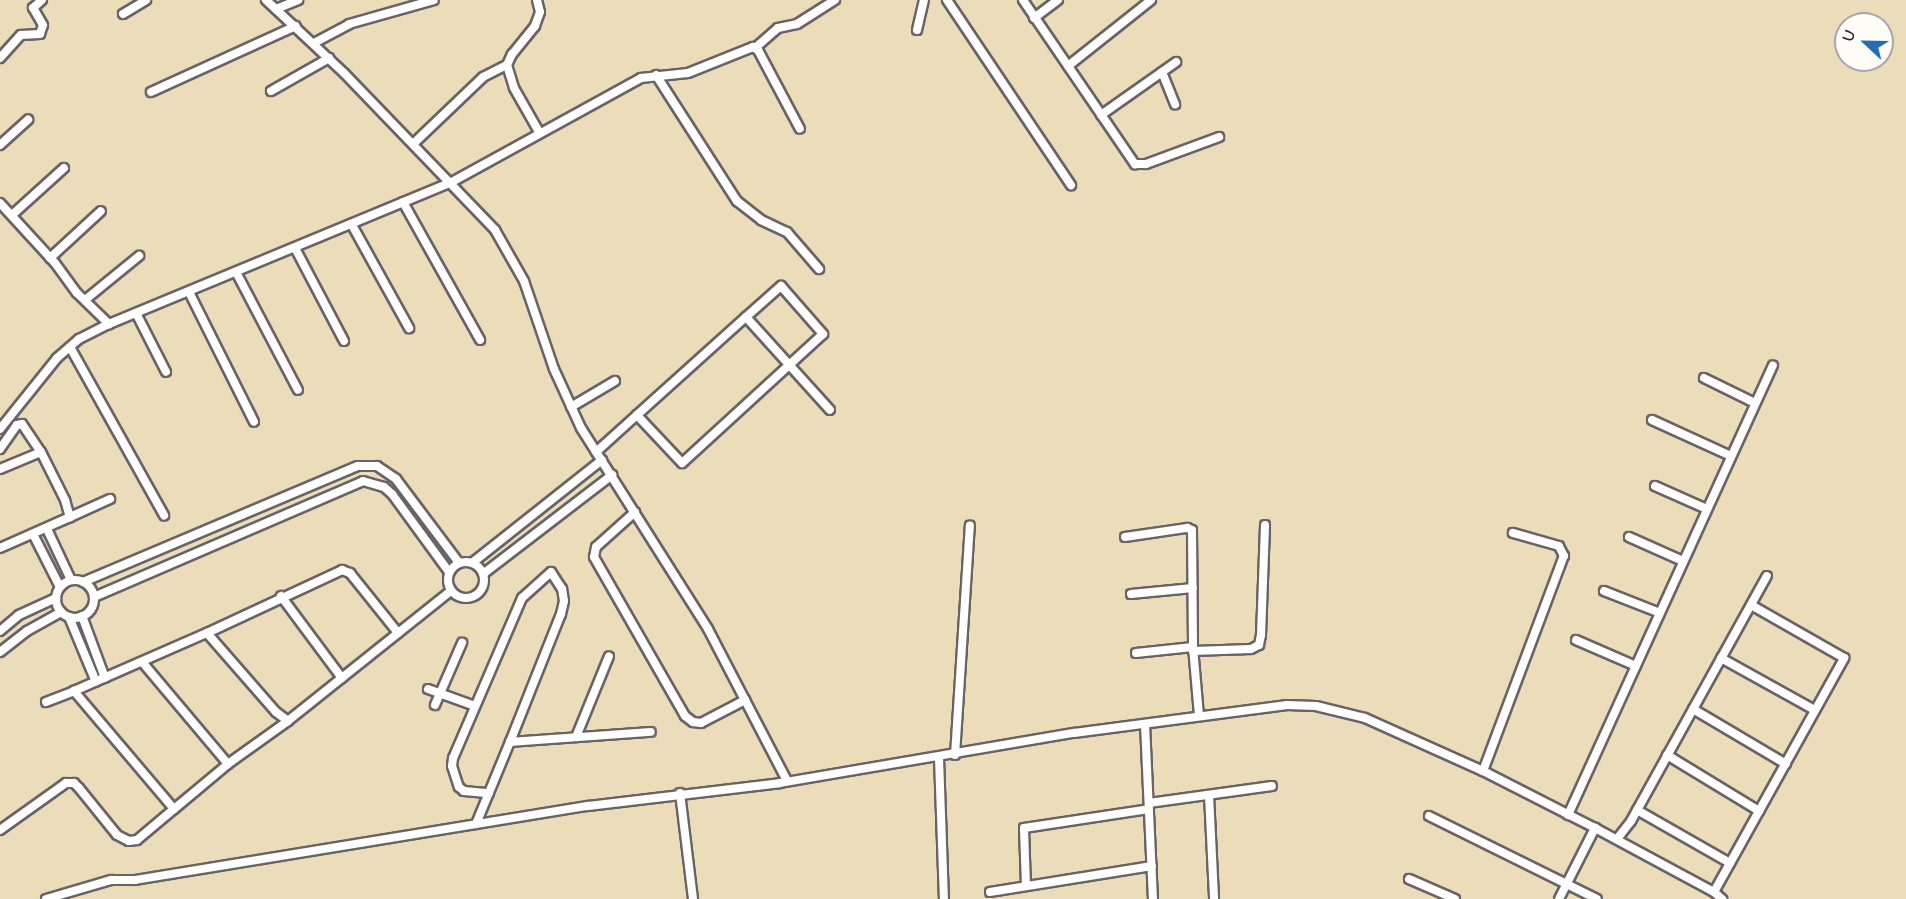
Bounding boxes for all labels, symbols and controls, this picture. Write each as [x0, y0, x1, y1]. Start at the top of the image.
north arrow [1834, 12, 1894, 72]
text: U [1839, 28, 1860, 44]

